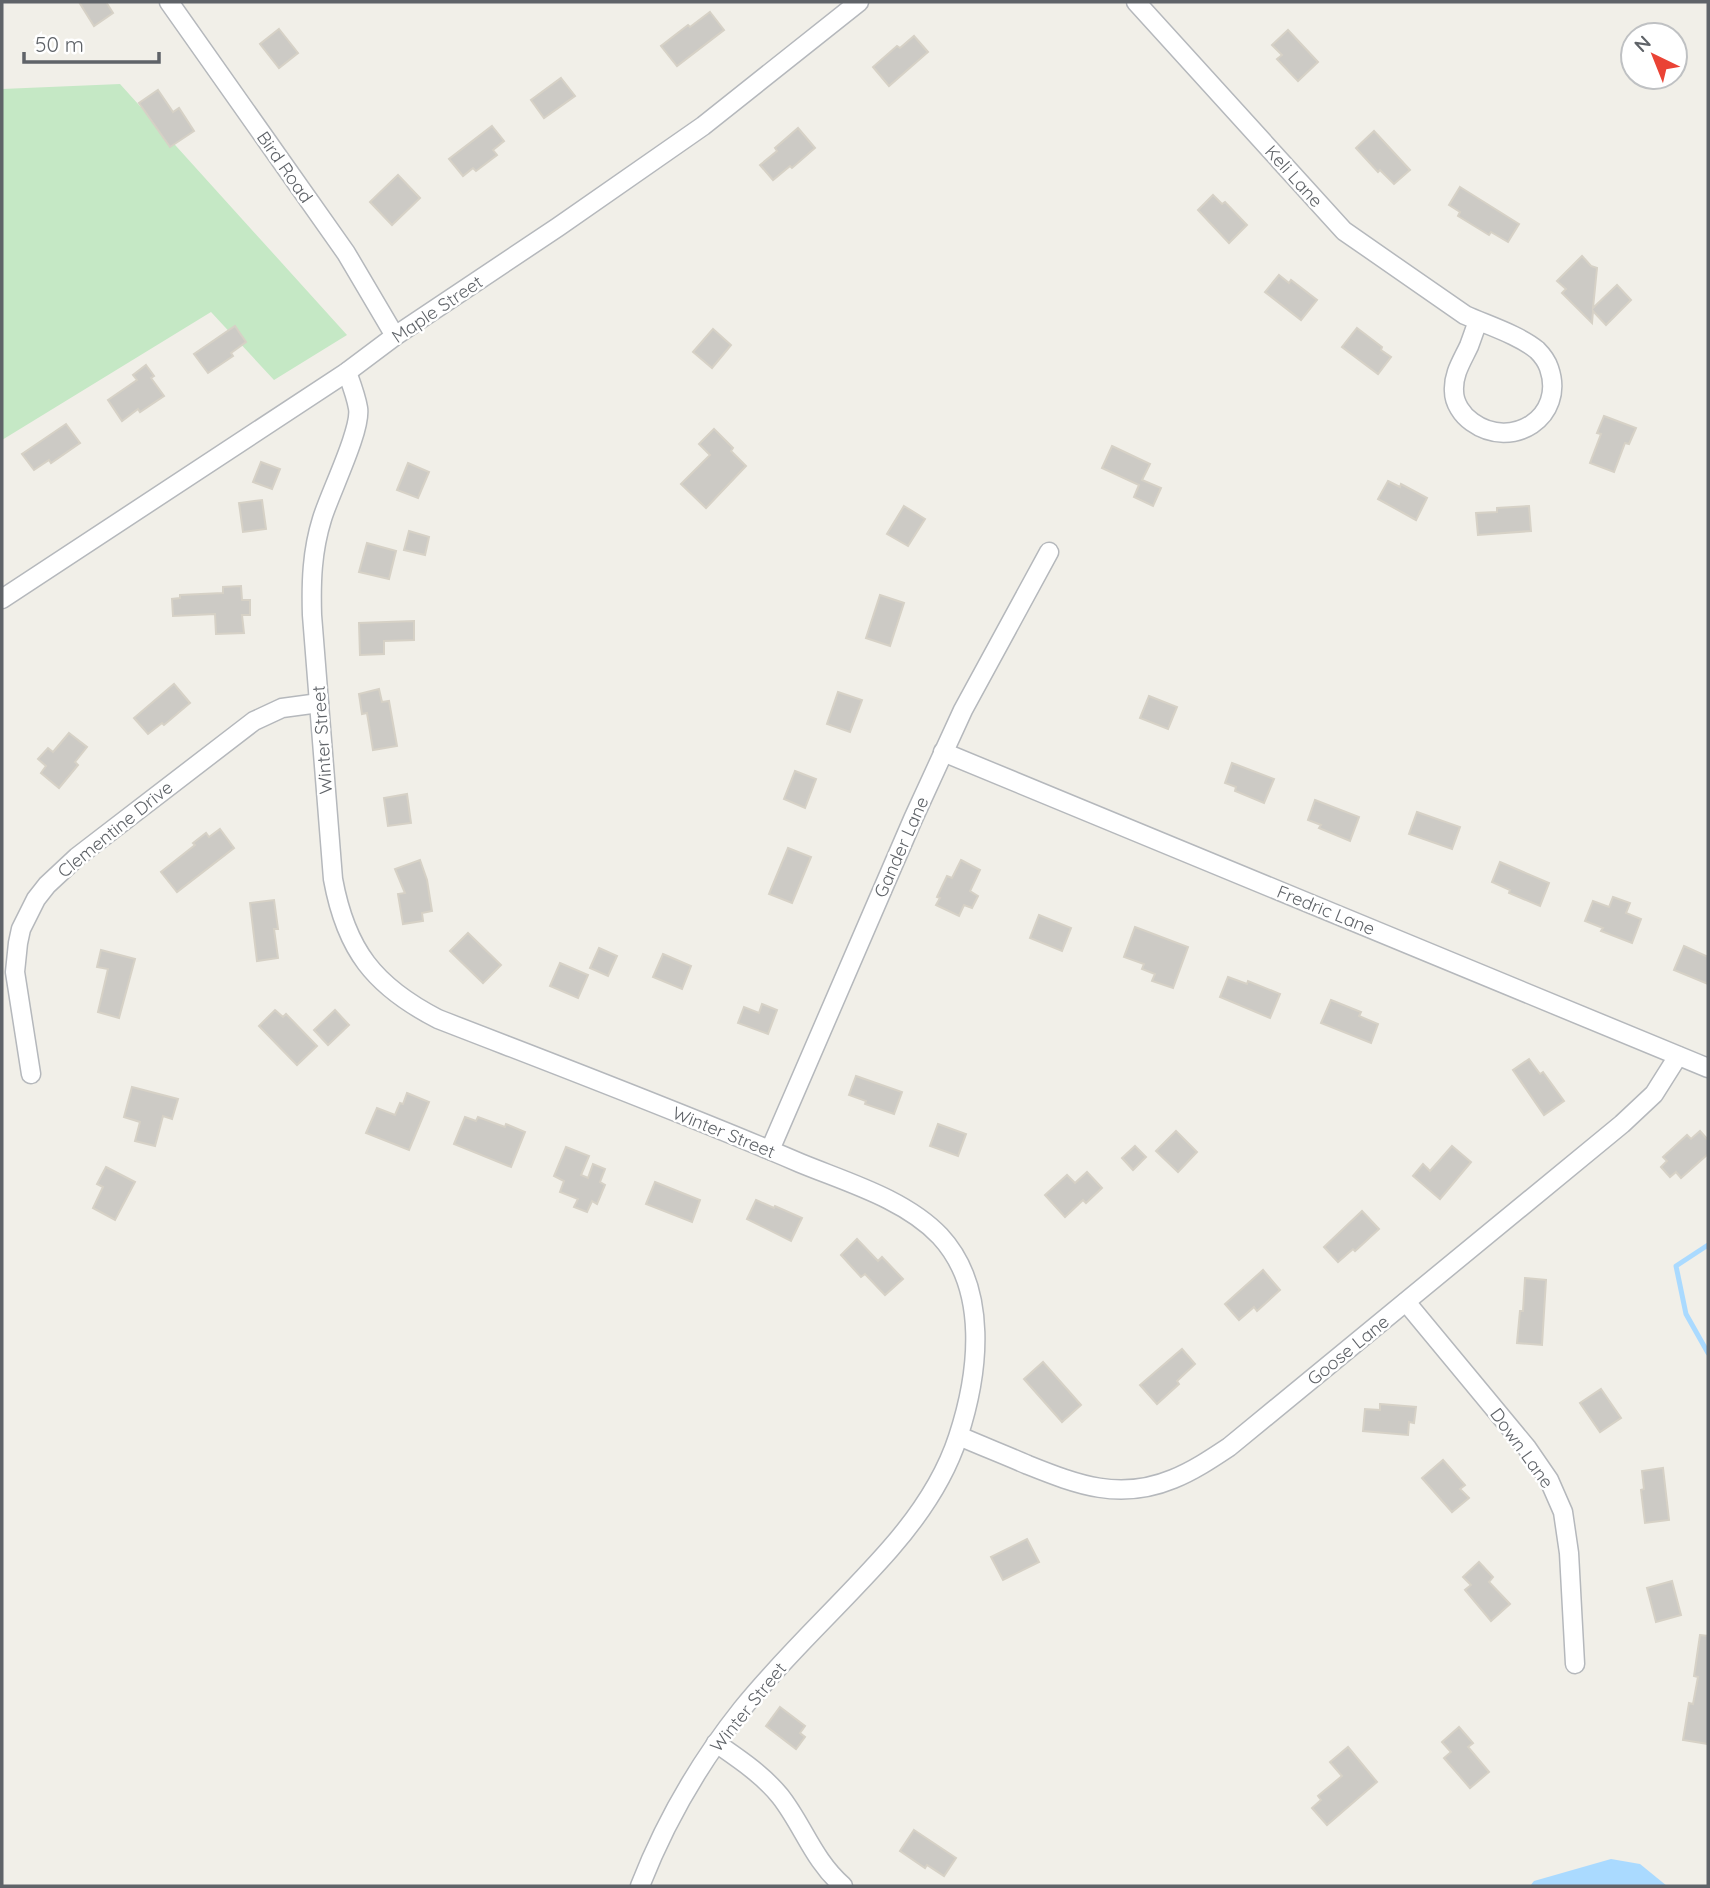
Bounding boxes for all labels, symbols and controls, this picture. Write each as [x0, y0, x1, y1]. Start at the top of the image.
scale bar [24, 21, 159, 65]
north arrow [1619, 21, 1689, 91]
text: N [1629, 30, 1656, 57]
text: 50 m [35, 31, 84, 57]
street label: Bird Road [252, 127, 318, 207]
street label: Keli Lane [1260, 140, 1328, 212]
street label: Maple Street [387, 270, 487, 348]
street label: Winter Street [307, 685, 337, 795]
street label: Clementine Drive [53, 775, 177, 883]
street label: Gander Lane [869, 793, 933, 901]
street label: Fredric Lane [1274, 880, 1378, 940]
street label: Winter Street [669, 1101, 779, 1163]
street label: Goose Lane [1302, 1310, 1394, 1390]
street label: Down Lane [1485, 1403, 1559, 1493]
street label: Winter Street [705, 1657, 791, 1757]

